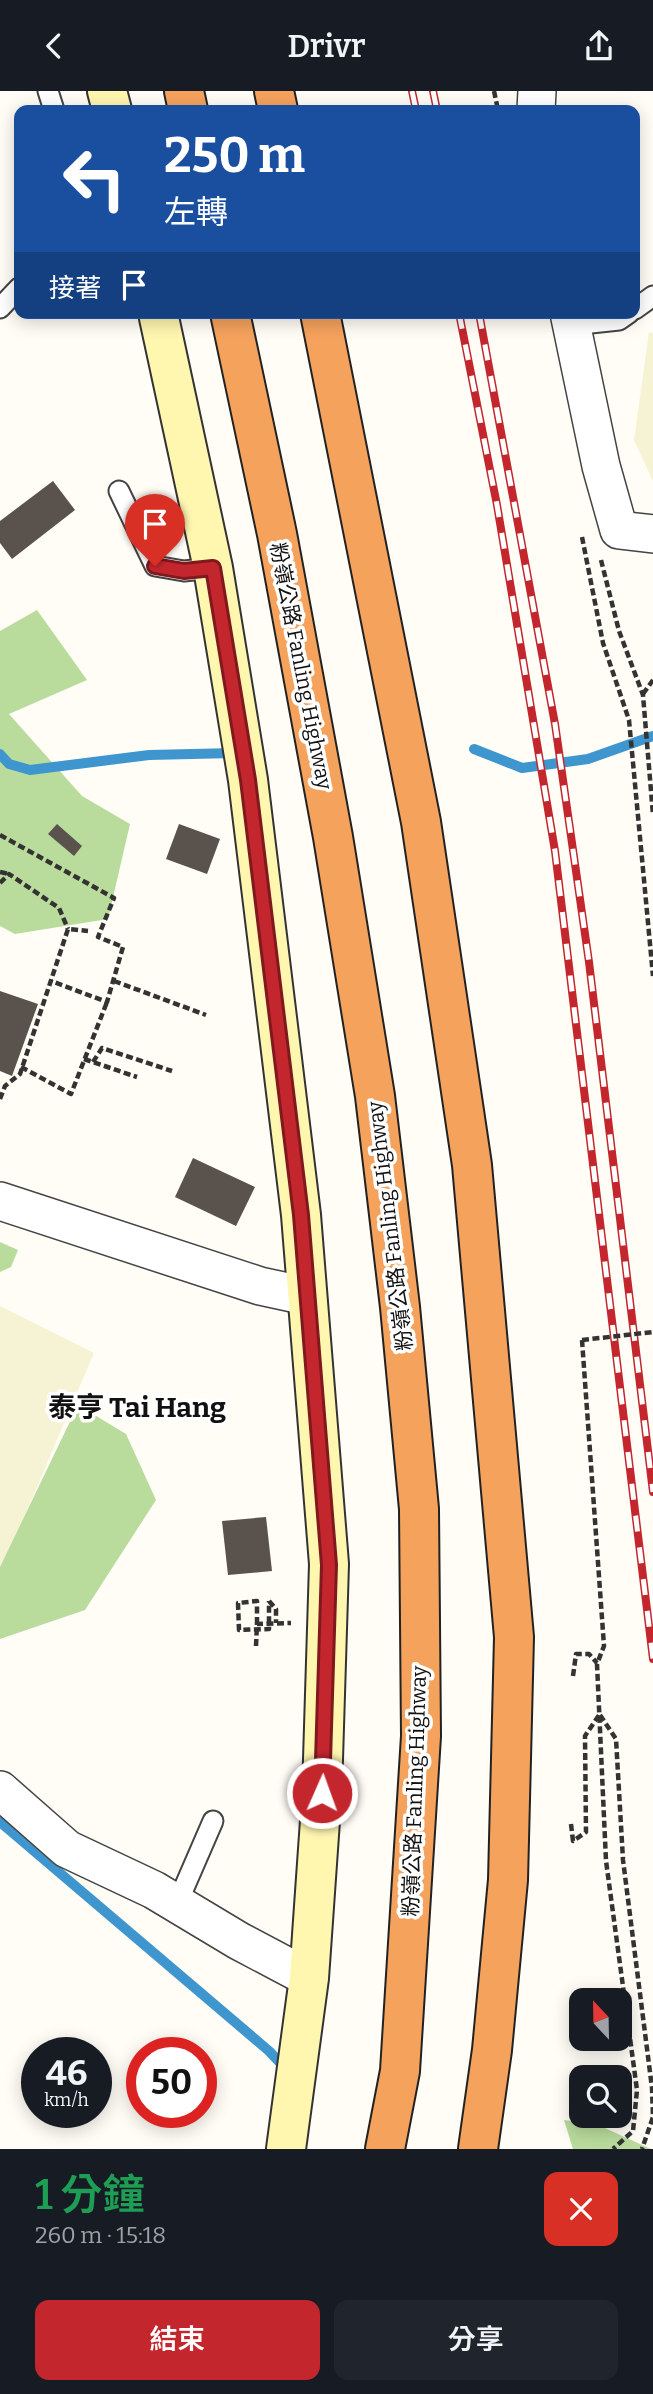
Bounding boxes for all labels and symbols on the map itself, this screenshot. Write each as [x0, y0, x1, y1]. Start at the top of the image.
pin [125, 494, 185, 566]
street label: 粉嶺公路 Fanling Highway [264, 540, 338, 793]
street label: 粉嶺公路 Fanling Highway [362, 1099, 418, 1352]
district label: 泰亨 Tai Hang [48, 1391, 226, 1424]
street label: 粉嶺公路 Fanling Highway [398, 1664, 432, 1917]
position arrow [285, 1756, 359, 1830]
north arrow [569, 1988, 632, 2051]
speed limit sign: 50 [126, 2037, 217, 2128]

